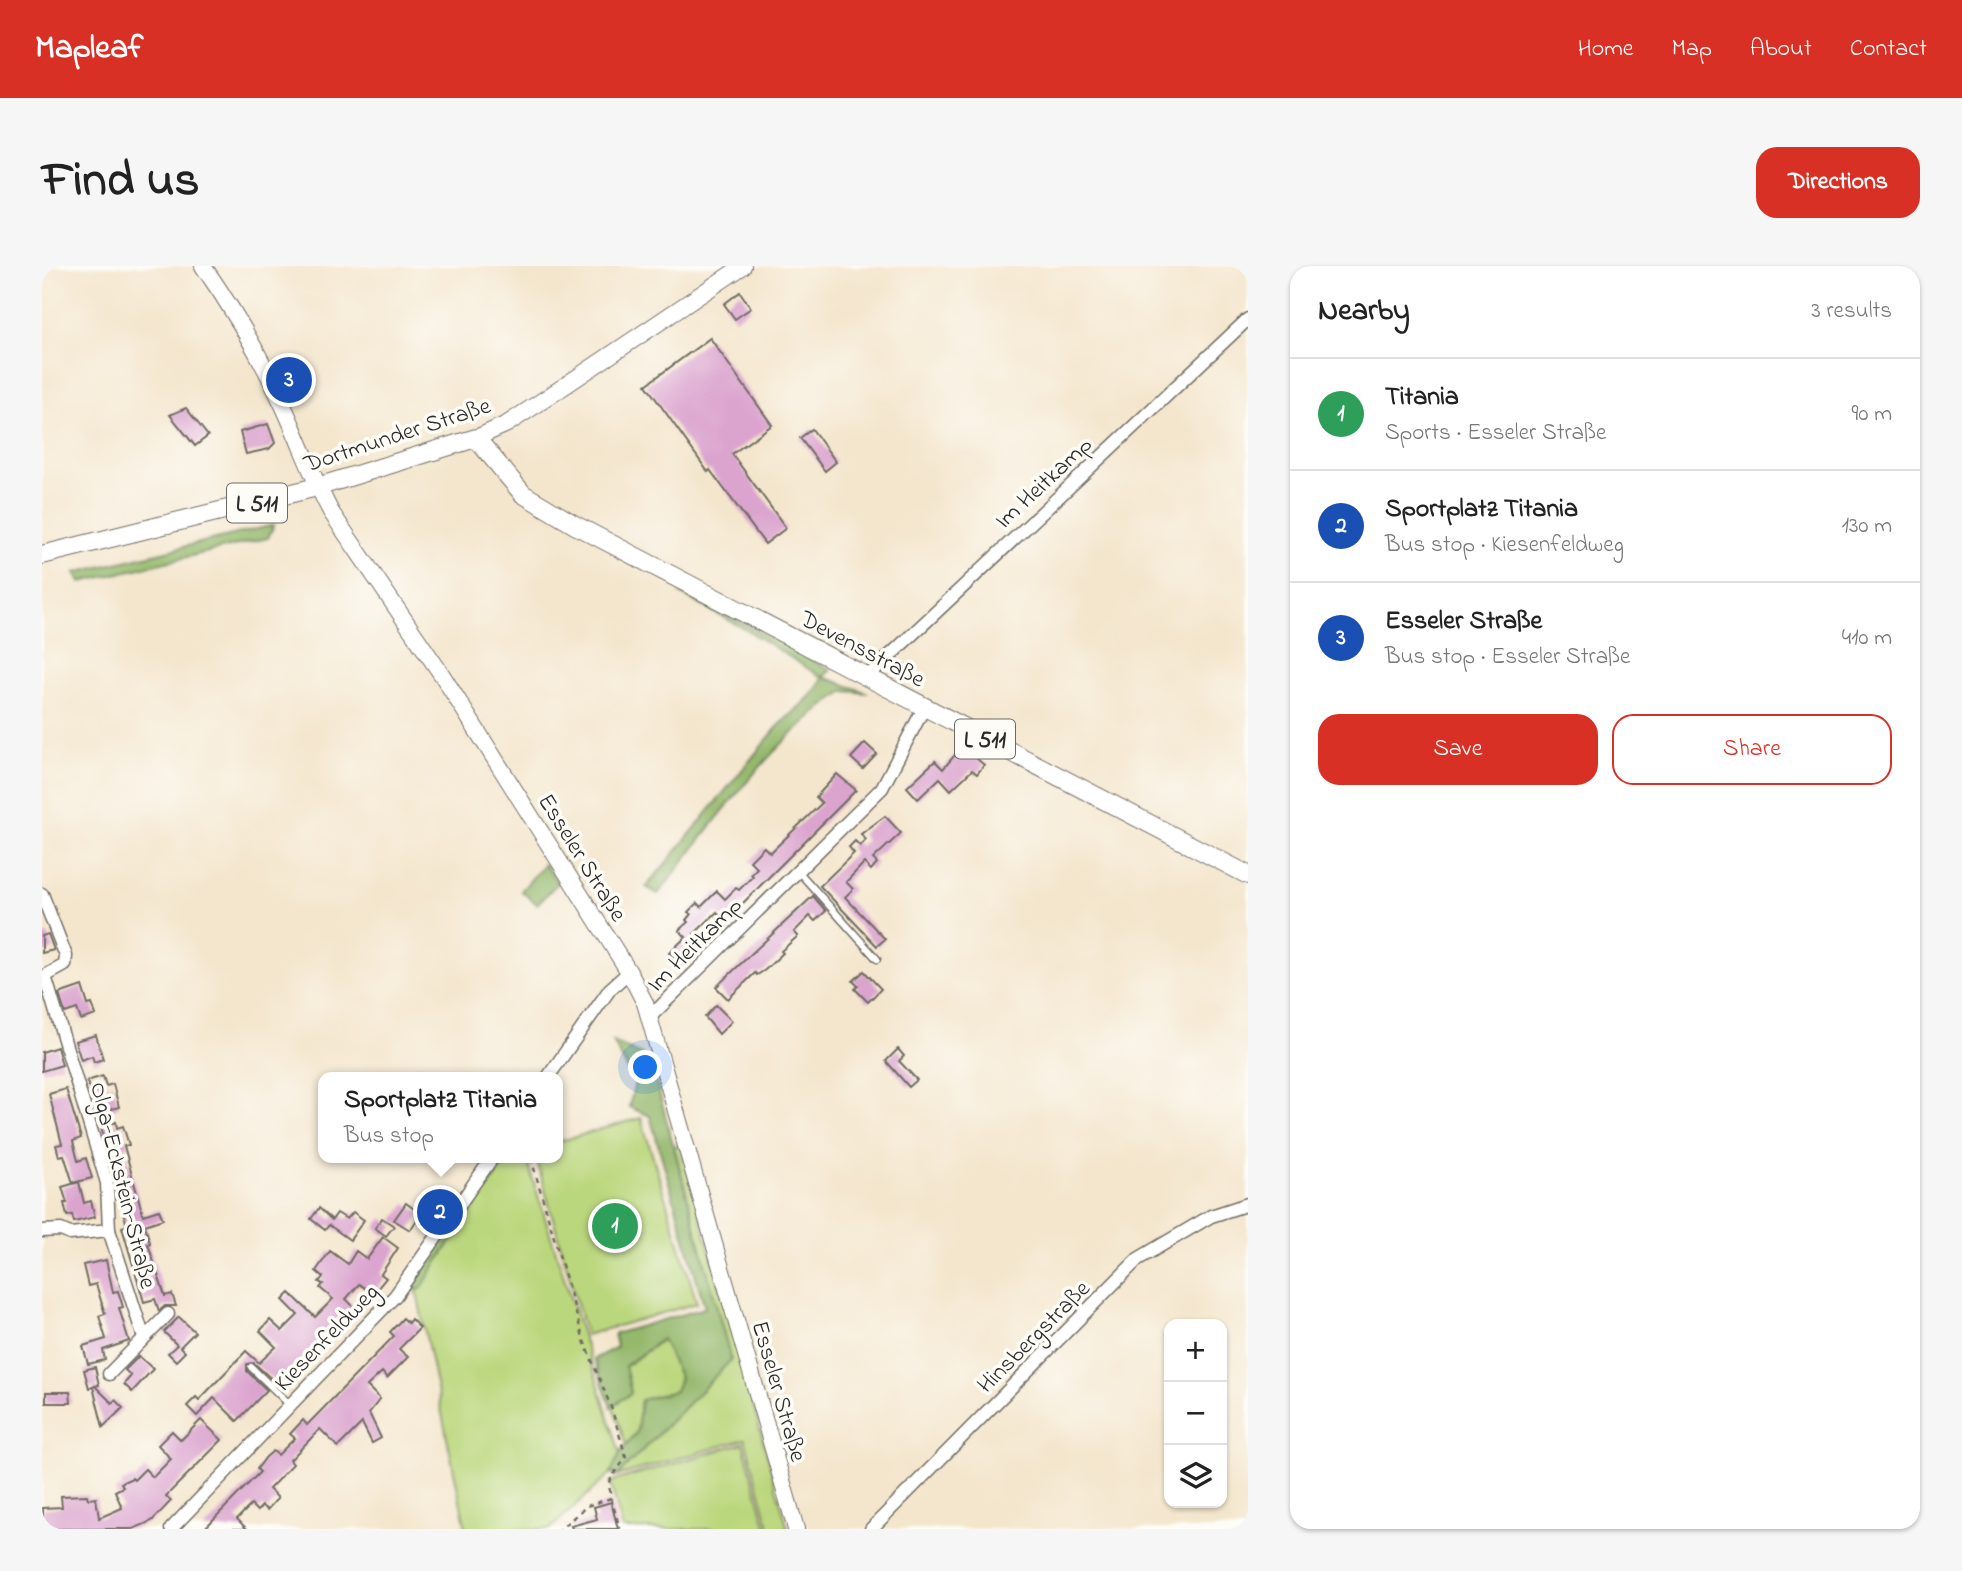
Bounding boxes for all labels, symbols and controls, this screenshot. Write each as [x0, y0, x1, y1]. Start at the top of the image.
text: Mapleaf [35, 25, 143, 73]
text: Home [1578, 32, 1634, 67]
text: Map [1672, 32, 1712, 67]
text: About [1750, 32, 1812, 67]
text: Contact [1850, 32, 1927, 67]
text: Find us [42, 146, 199, 218]
button: Directions [1756, 147, 1920, 218]
text: Nearby [1318, 290, 1410, 334]
text: 3 results [1811, 295, 1892, 328]
pin: 3 [266, 354, 312, 406]
text: Titania [1385, 379, 1459, 417]
street label: Dortmunder Straße [299, 390, 496, 483]
text: 1 [1337, 398, 1345, 431]
text: 90 m [1852, 398, 1892, 431]
text: Sports · Esseler Straße [1385, 417, 1606, 450]
street label: Im Heitkamp [988, 429, 1101, 538]
road number: L 511 [227, 484, 287, 522]
text: Sportplatz Titania [1385, 491, 1578, 529]
text: 2 [1335, 510, 1347, 543]
text: 130 m [1842, 510, 1892, 543]
text: Bus stop · Kiesenfeldweg [1385, 529, 1624, 562]
street label: Devensstraße [792, 602, 931, 698]
text: Esseler Straße [1385, 603, 1542, 641]
text: 3 [1336, 622, 1346, 655]
text: 410 m [1842, 622, 1892, 655]
text: Bus stop · Esseler Straße [1385, 641, 1630, 674]
button: Save [1318, 714, 1598, 785]
button: Share [1612, 714, 1892, 785]
road number: L 511 [955, 719, 1015, 758]
street label: Esseler Straße [528, 788, 634, 929]
street label: Im Heitkamp [640, 890, 751, 1001]
your location [628, 1050, 662, 1084]
popup [318, 1072, 563, 1163]
street label: Olga-Eckstein-Straße [79, 1079, 164, 1293]
text: Sportplatz Titania [344, 1082, 537, 1120]
text: Bus stop [344, 1120, 434, 1153]
pin: 2 [417, 1186, 463, 1238]
pin: 1 [592, 1200, 638, 1252]
street label: Hinsbergstraße [970, 1273, 1100, 1402]
street label: Kiesenfeldweg [267, 1277, 388, 1401]
street label: Esseler Straße [741, 1317, 814, 1466]
map controls [1164, 1319, 1227, 1508]
button: + [1164, 1319, 1227, 1382]
button: − [1164, 1382, 1227, 1445]
button: layers [1164, 1445, 1227, 1508]

